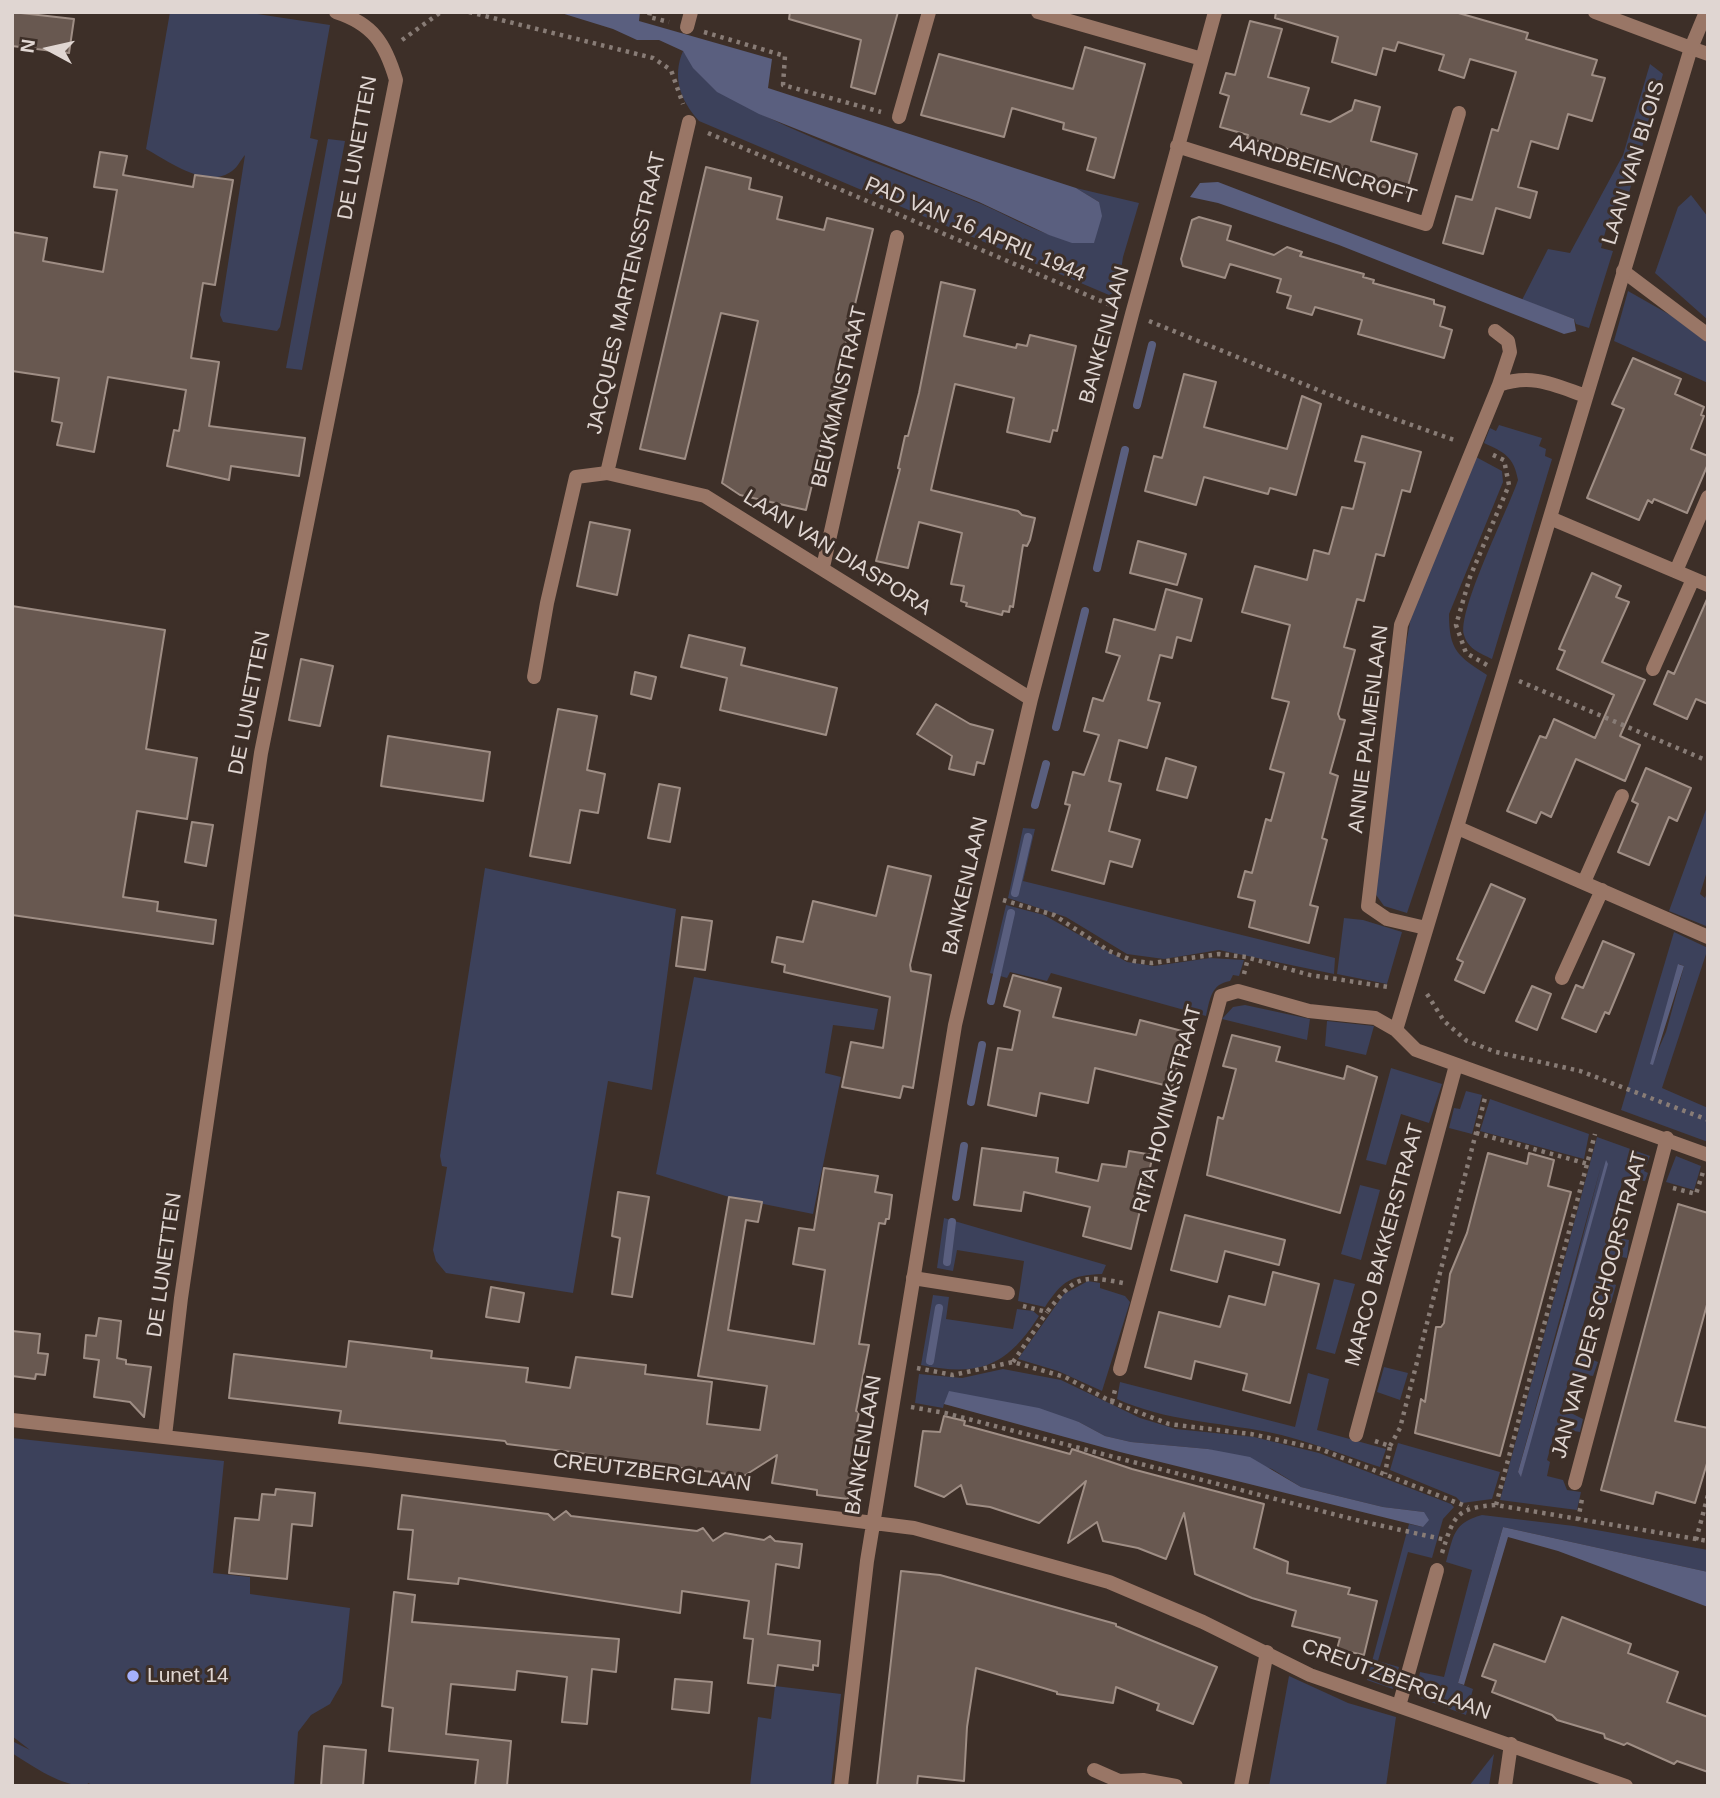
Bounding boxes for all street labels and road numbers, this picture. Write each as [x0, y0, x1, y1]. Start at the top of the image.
street label: DE LUNETTEN [333, 74, 383, 222]
street label: LAAN VAN BLOIS [1597, 78, 1671, 248]
street label: AARDBEIENCROFT [1227, 130, 1419, 210]
street label: JACQUES MARTENSSTRAAT [582, 150, 672, 436]
street label: PAD VAN 16 APRIL 1944 [861, 172, 1089, 288]
street label: BANKENLAAN [1075, 264, 1135, 406]
street label: BEUKMANSTRAAT [807, 304, 873, 490]
street label: LAAN VAN DIASPORA [738, 485, 936, 621]
street label: ANNIE PALMENLAAN [1344, 623, 1394, 835]
street label: DE LUNETTEN [224, 629, 276, 777]
street label: BANKENLAAN [938, 814, 994, 958]
street label: RITA HOVINKSTRAAT [1128, 1002, 1208, 1216]
street label: MARCO BAKKERSTRAAT [1340, 1121, 1430, 1369]
street label: JAN VAN DER SCHOORSTRAAT [1547, 1149, 1653, 1461]
street label: DE LUNETTEN [142, 1191, 188, 1339]
street label: BANKENLAAN [841, 1373, 887, 1517]
street label: CREUTZBERGLAAN [551, 1448, 753, 1498]
street label: CREUTZBERGLAAN [1298, 1634, 1494, 1726]

